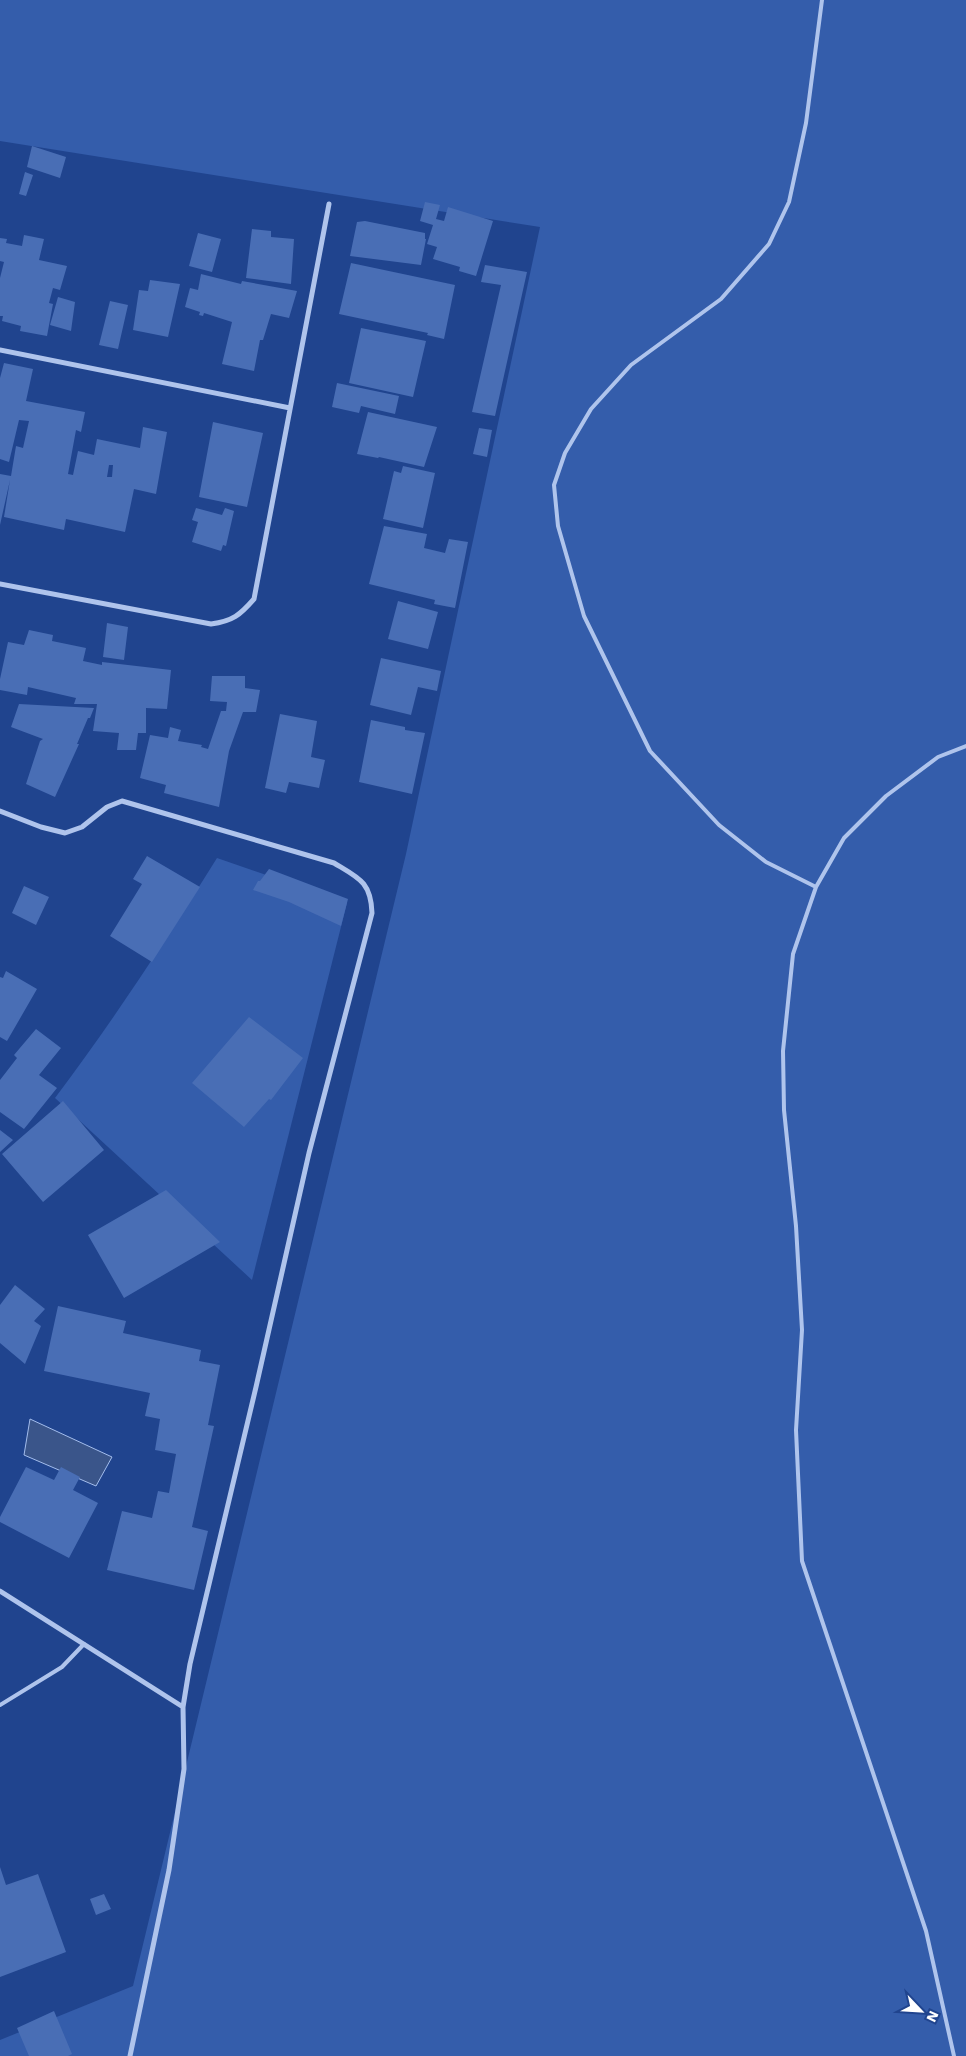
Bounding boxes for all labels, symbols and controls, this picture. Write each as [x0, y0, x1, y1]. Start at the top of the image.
north arrow [896, 1986, 946, 2036]
text: N [923, 2008, 942, 2025]

